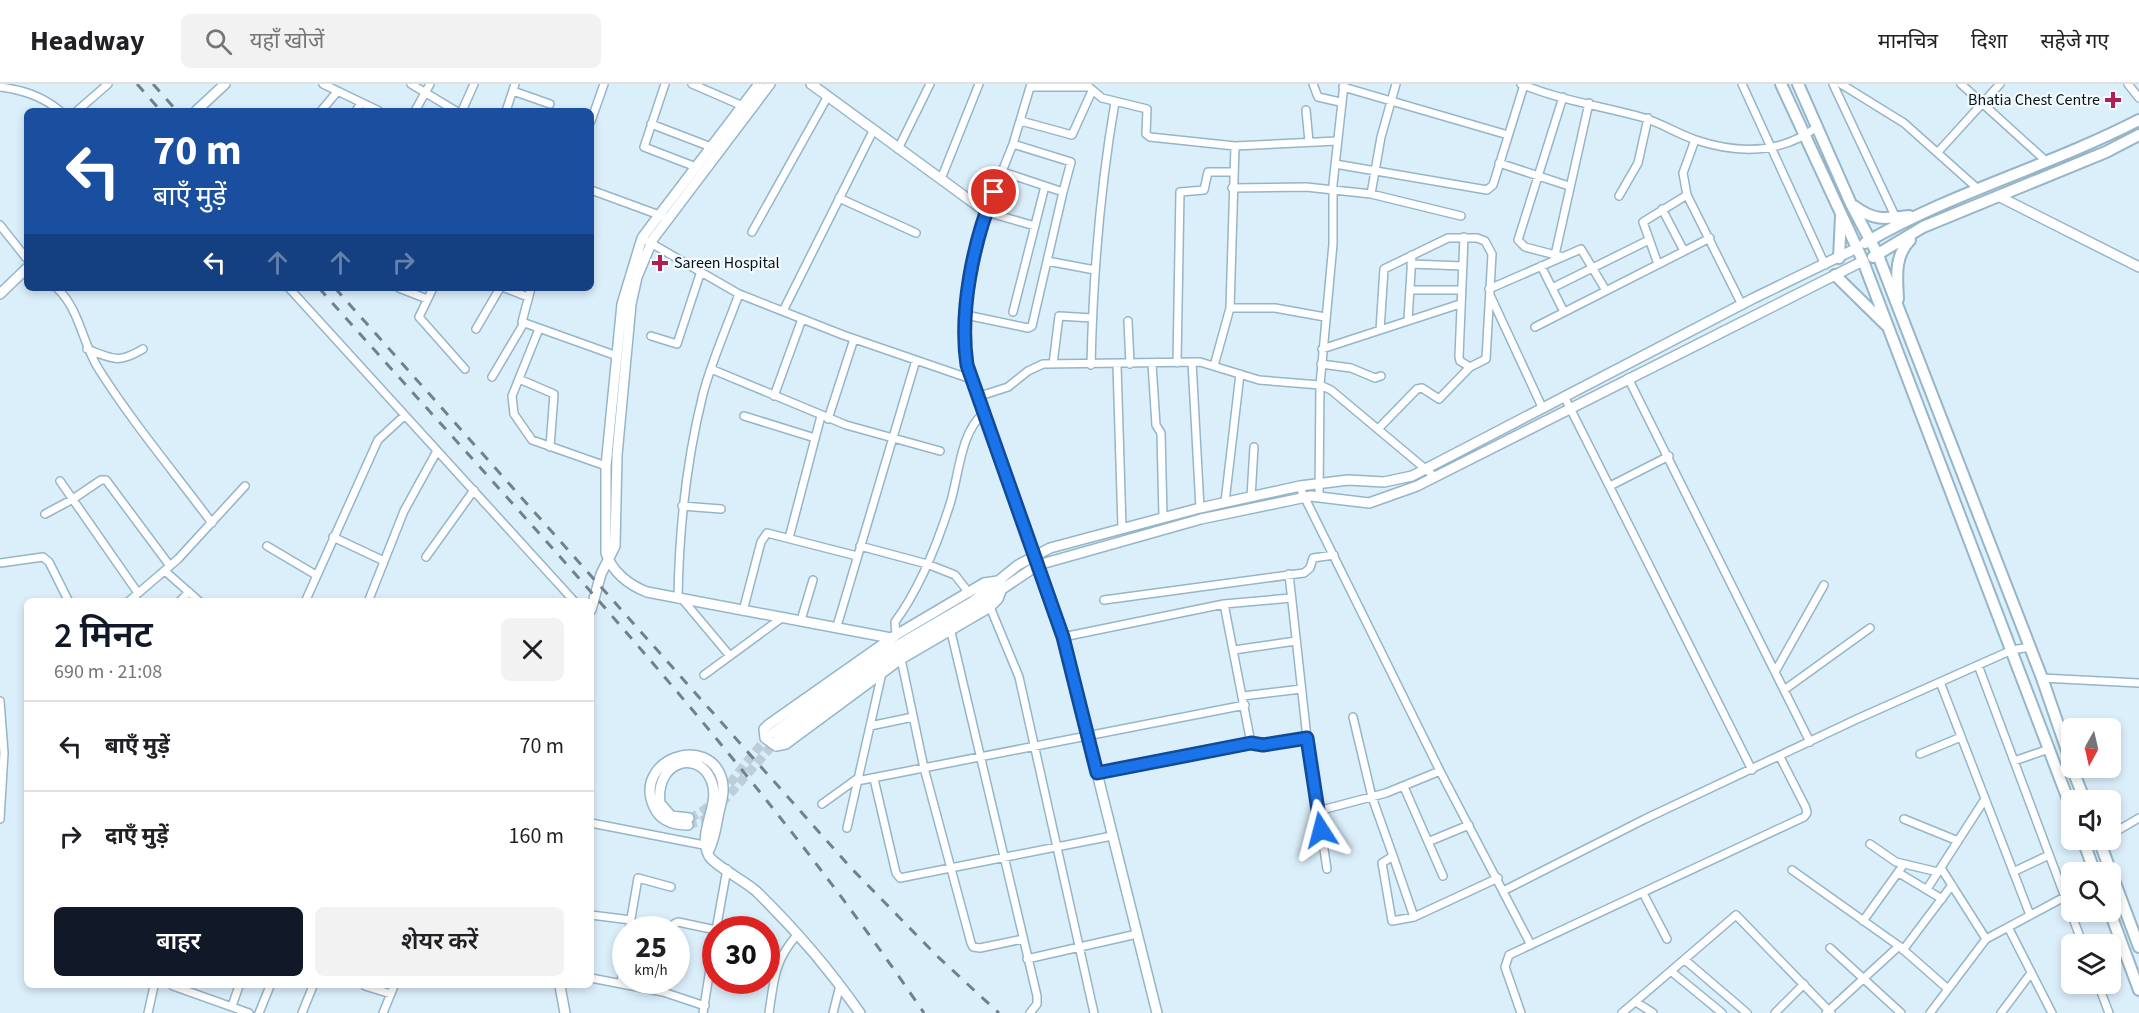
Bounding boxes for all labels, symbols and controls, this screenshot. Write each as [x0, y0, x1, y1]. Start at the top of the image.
search box [181, 14, 601, 68]
text: Headway [30, 21, 145, 61]
icon: search [202, 25, 235, 58]
text: यहाँ खोजें [250, 25, 324, 57]
text: मानचित्र [1878, 26, 1938, 56]
text: दिशा [1971, 26, 2007, 56]
text: सहेजे गए [2040, 26, 2109, 56]
place label: Bhatia Chest Centre [1968, 89, 2100, 111]
marker: Bhatia Chest Centre [2104, 91, 2122, 109]
text: 70 m [153, 121, 242, 181]
icon: left [54, 132, 132, 210]
pin [968, 166, 1019, 217]
icon: arrive [977, 175, 1010, 208]
text: बाएँ मुड़ें [153, 177, 226, 216]
icon: left [198, 246, 231, 279]
icon: ahead [261, 246, 294, 279]
icon: ahead [324, 246, 357, 279]
icon: right [387, 246, 420, 279]
place label: Sareen Hospital [674, 252, 780, 274]
marker: Sareen Hospital [651, 254, 669, 272]
text: 2 मिनट [54, 610, 153, 661]
button: close [501, 618, 564, 681]
text: 690 m · 21:08 [54, 658, 162, 686]
north arrow [2061, 718, 2121, 778]
map controls [2061, 718, 2121, 994]
icon: left [54, 730, 87, 763]
text: बाएँ मुड़ें [105, 730, 170, 762]
text: 70 m [519, 730, 564, 762]
button: sound [2061, 790, 2121, 850]
position arrow [1289, 798, 1353, 862]
icon: right [54, 820, 87, 853]
text: दाएँ मुड़ें [105, 820, 168, 852]
text: 160 m [509, 820, 564, 852]
button: search [2061, 862, 2121, 922]
button: बाहर [54, 907, 303, 976]
button: शेयर करें [315, 907, 564, 976]
speed limit sign: 30 [702, 916, 780, 994]
text: 25 [635, 926, 667, 969]
button: layers [2061, 934, 2121, 994]
text: km/h [634, 960, 668, 981]

